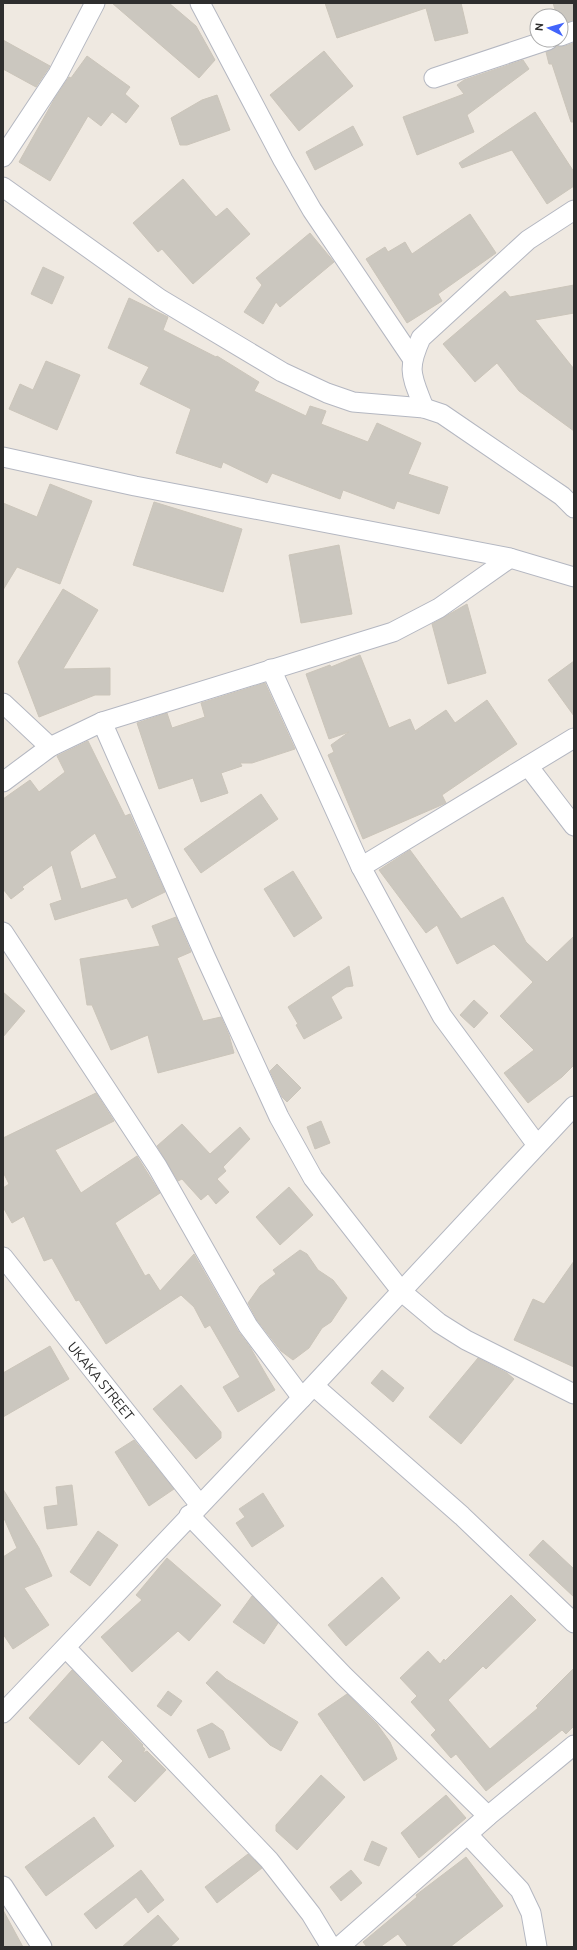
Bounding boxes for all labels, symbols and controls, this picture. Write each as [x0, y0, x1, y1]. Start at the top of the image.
north arrow [529, 8, 569, 48]
text: N [533, 22, 545, 32]
street label: UKAKA STREET [64, 1339, 138, 1424]

